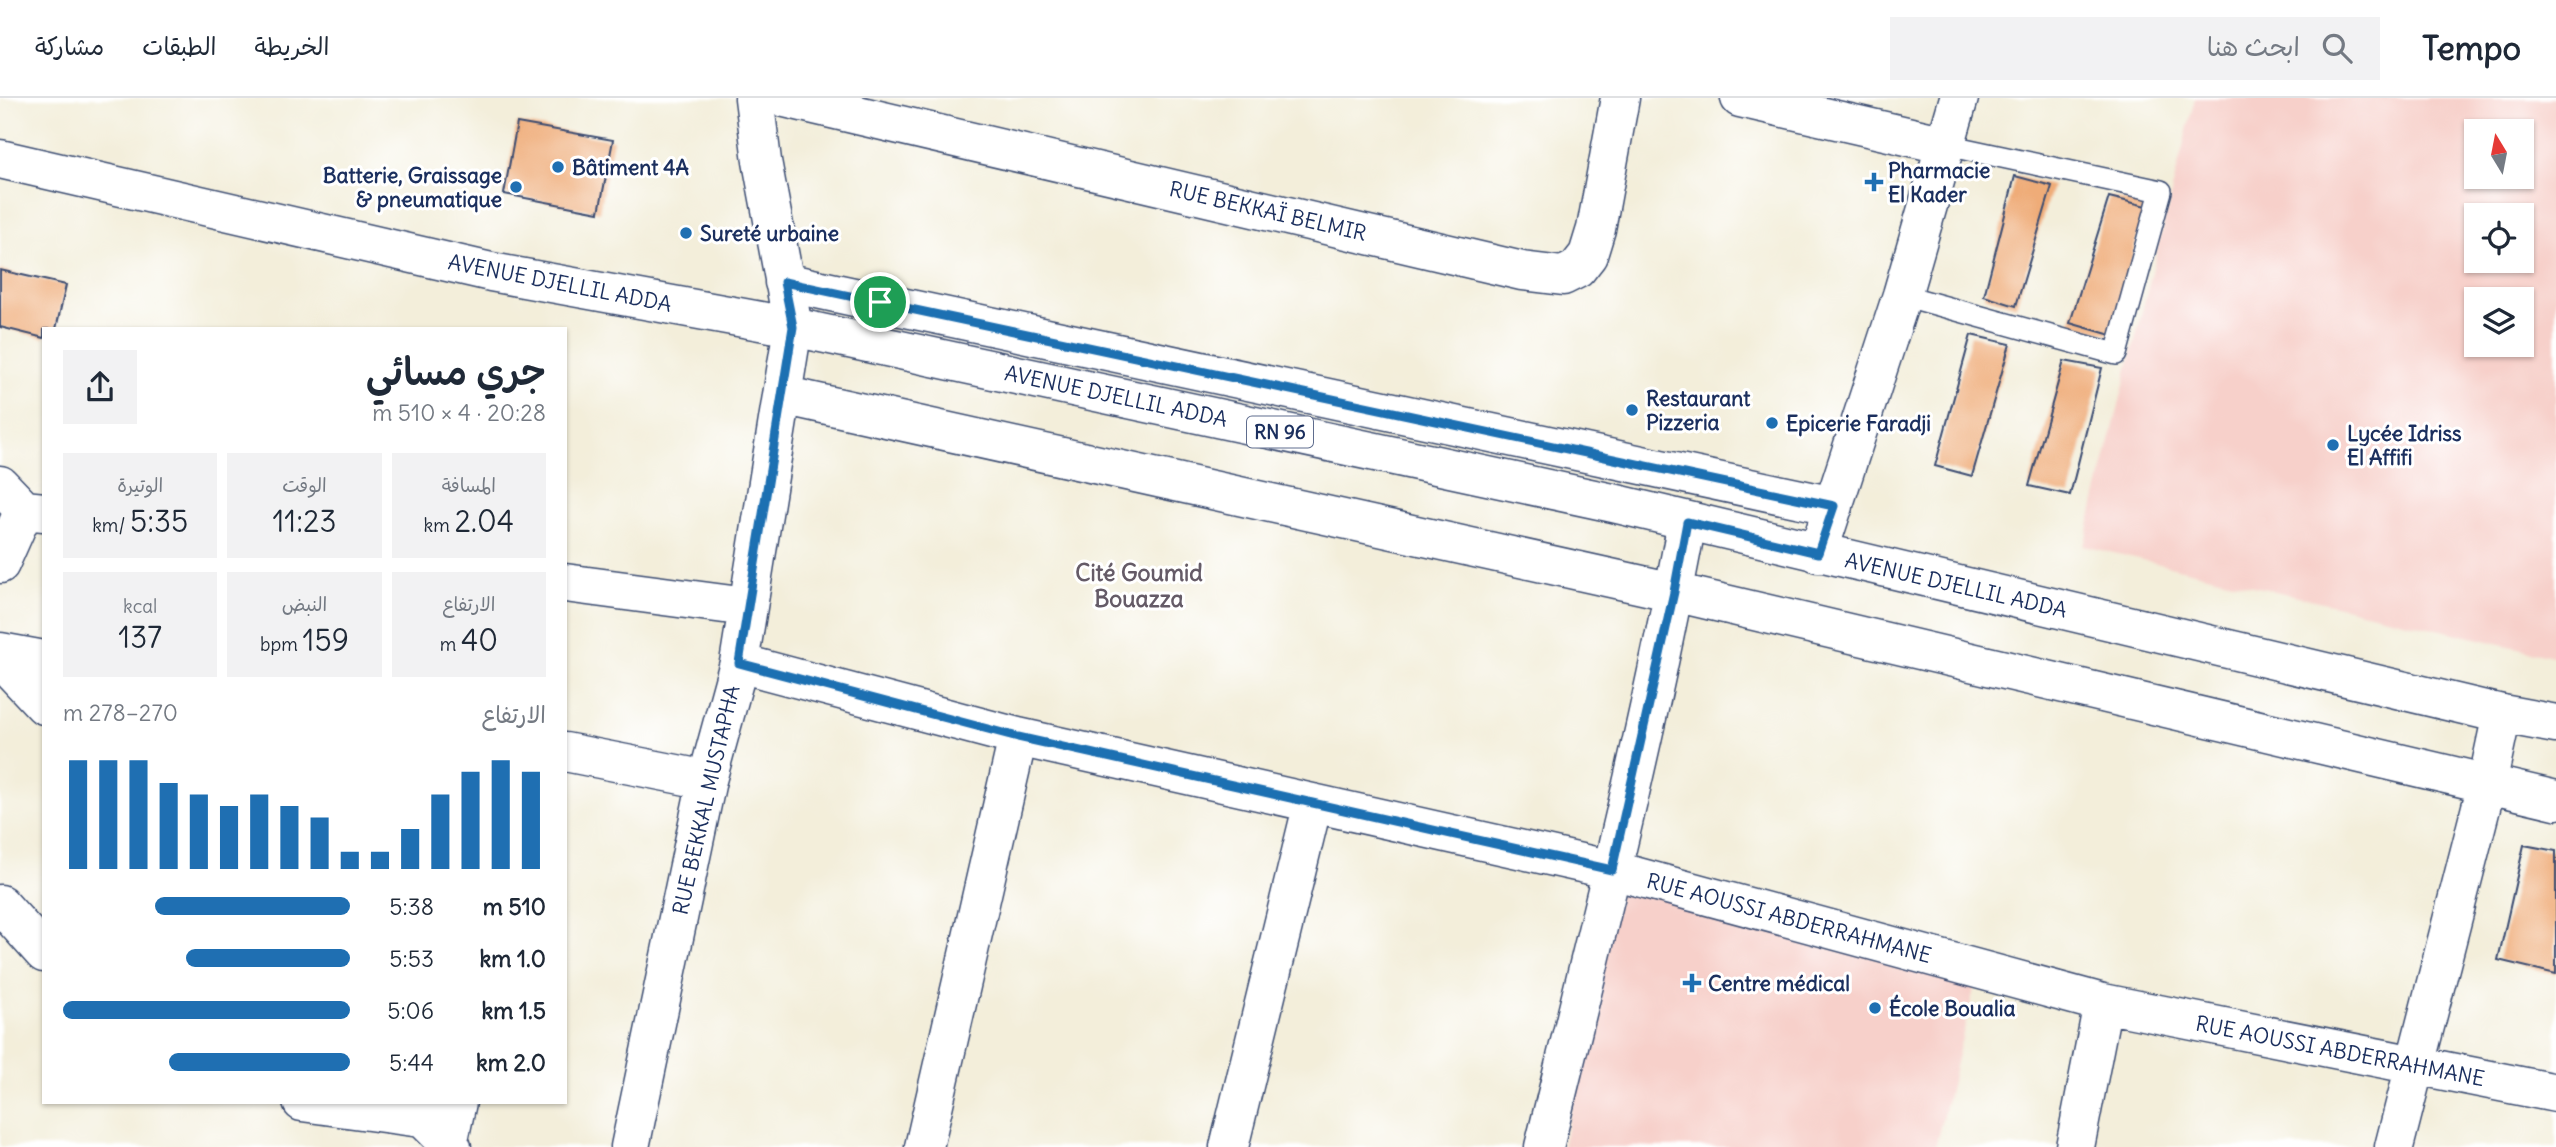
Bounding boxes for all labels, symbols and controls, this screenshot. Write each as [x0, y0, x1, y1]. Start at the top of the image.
search box [1890, 17, 2380, 80]
text: Tempo [2422, 27, 2521, 69]
icon: search [2318, 29, 2356, 67]
text: ابحث هنا [2207, 30, 2300, 63]
text: مشاركة [35, 31, 104, 61]
text: الطبقات [142, 31, 217, 61]
text: الخريطة [255, 31, 329, 61]
north arrow [2464, 119, 2534, 189]
map controls [2464, 119, 2534, 357]
place label: Bâtiment 4A [572, 154, 689, 181]
place label: Pharmacie El Kader [1888, 157, 1990, 208]
marker: Bâtiment 4A [550, 159, 566, 175]
place label: Batterie, Graissage & pneumatique [323, 162, 502, 213]
marker: Pharmacie El Kader [1866, 174, 1882, 190]
street label: RUE BEKKAÏ BELMIR [1167, 175, 1369, 247]
marker: Batterie, Graissage & pneumatique [508, 179, 524, 195]
button: locate [2464, 203, 2534, 273]
place label: Sureté urbaine [700, 220, 839, 247]
marker: Sureté urbaine [678, 225, 694, 241]
street label: AVENUE DJELLIL ADDA [446, 248, 674, 318]
pin [850, 272, 910, 332]
icon: arrive [861, 283, 899, 321]
button: layers [2464, 287, 2534, 357]
text: جري مسائي [366, 348, 546, 395]
button: share [63, 350, 137, 424]
street label: AVENUE DJELLIL ADDA [1002, 359, 1230, 433]
place label: Restaurant Pizzeria [1646, 385, 1751, 436]
text: 20:28 · 4 × 510 m [372, 398, 546, 427]
marker: Restaurant Pizzeria [1624, 402, 1640, 418]
place label: Epicerie Faradji [1786, 410, 1931, 437]
marker: Epicerie Faradji [1764, 415, 1780, 431]
road number: RN 96 [1247, 416, 1313, 448]
place label: Lycée Idriss El Affifi [2347, 420, 2462, 471]
marker: Lycée Idriss El Affifi [2325, 437, 2341, 453]
text: الوتيرة [117, 473, 163, 497]
text: الوقت [282, 473, 327, 497]
text: المسافة [442, 473, 496, 497]
text: 5:35 [130, 502, 188, 540]
text: 11:23 [272, 502, 337, 540]
text: 2.04 [454, 502, 514, 540]
text: /km [92, 513, 130, 537]
text: km [424, 513, 454, 537]
street label: AVENUE DJELLIL ADDA [1842, 546, 2070, 624]
district label: Cité Goumid Bouazza [1075, 558, 1203, 613]
text: النبض [282, 592, 327, 616]
text: الارتفاع [442, 592, 495, 616]
text: kcal [123, 594, 157, 618]
text: 137 [118, 618, 162, 656]
text: 159 [303, 621, 349, 659]
text: 40 [461, 621, 498, 659]
text: bpm [260, 632, 303, 656]
text: m [440, 632, 461, 656]
street label: RUE BEKKAL MUSTAPHA [666, 683, 746, 917]
text: 270–278 m [63, 698, 178, 727]
text: الارتفاع [482, 700, 546, 729]
street label: RUE AOUSSI ABDERRAHMANE [1644, 867, 1934, 969]
text: 5:38 [389, 892, 434, 921]
text: 510 m [483, 892, 546, 921]
text: 5:53 [389, 944, 434, 973]
text: 1.0 km [480, 944, 546, 973]
place label: Centre médical [1708, 970, 1850, 997]
marker: Centre médical [1682, 973, 1702, 993]
place label: École Boualia [1889, 994, 2015, 1022]
text: 5:06 [387, 996, 434, 1025]
text: 1.5 km [481, 996, 546, 1025]
marker: École Boualia [1867, 1000, 1883, 1016]
street label: RUE AOUSSI ABDERRAHMANE [2193, 1010, 2487, 1092]
text: 5:44 [389, 1048, 434, 1077]
text: 2.0 km [476, 1048, 546, 1077]

